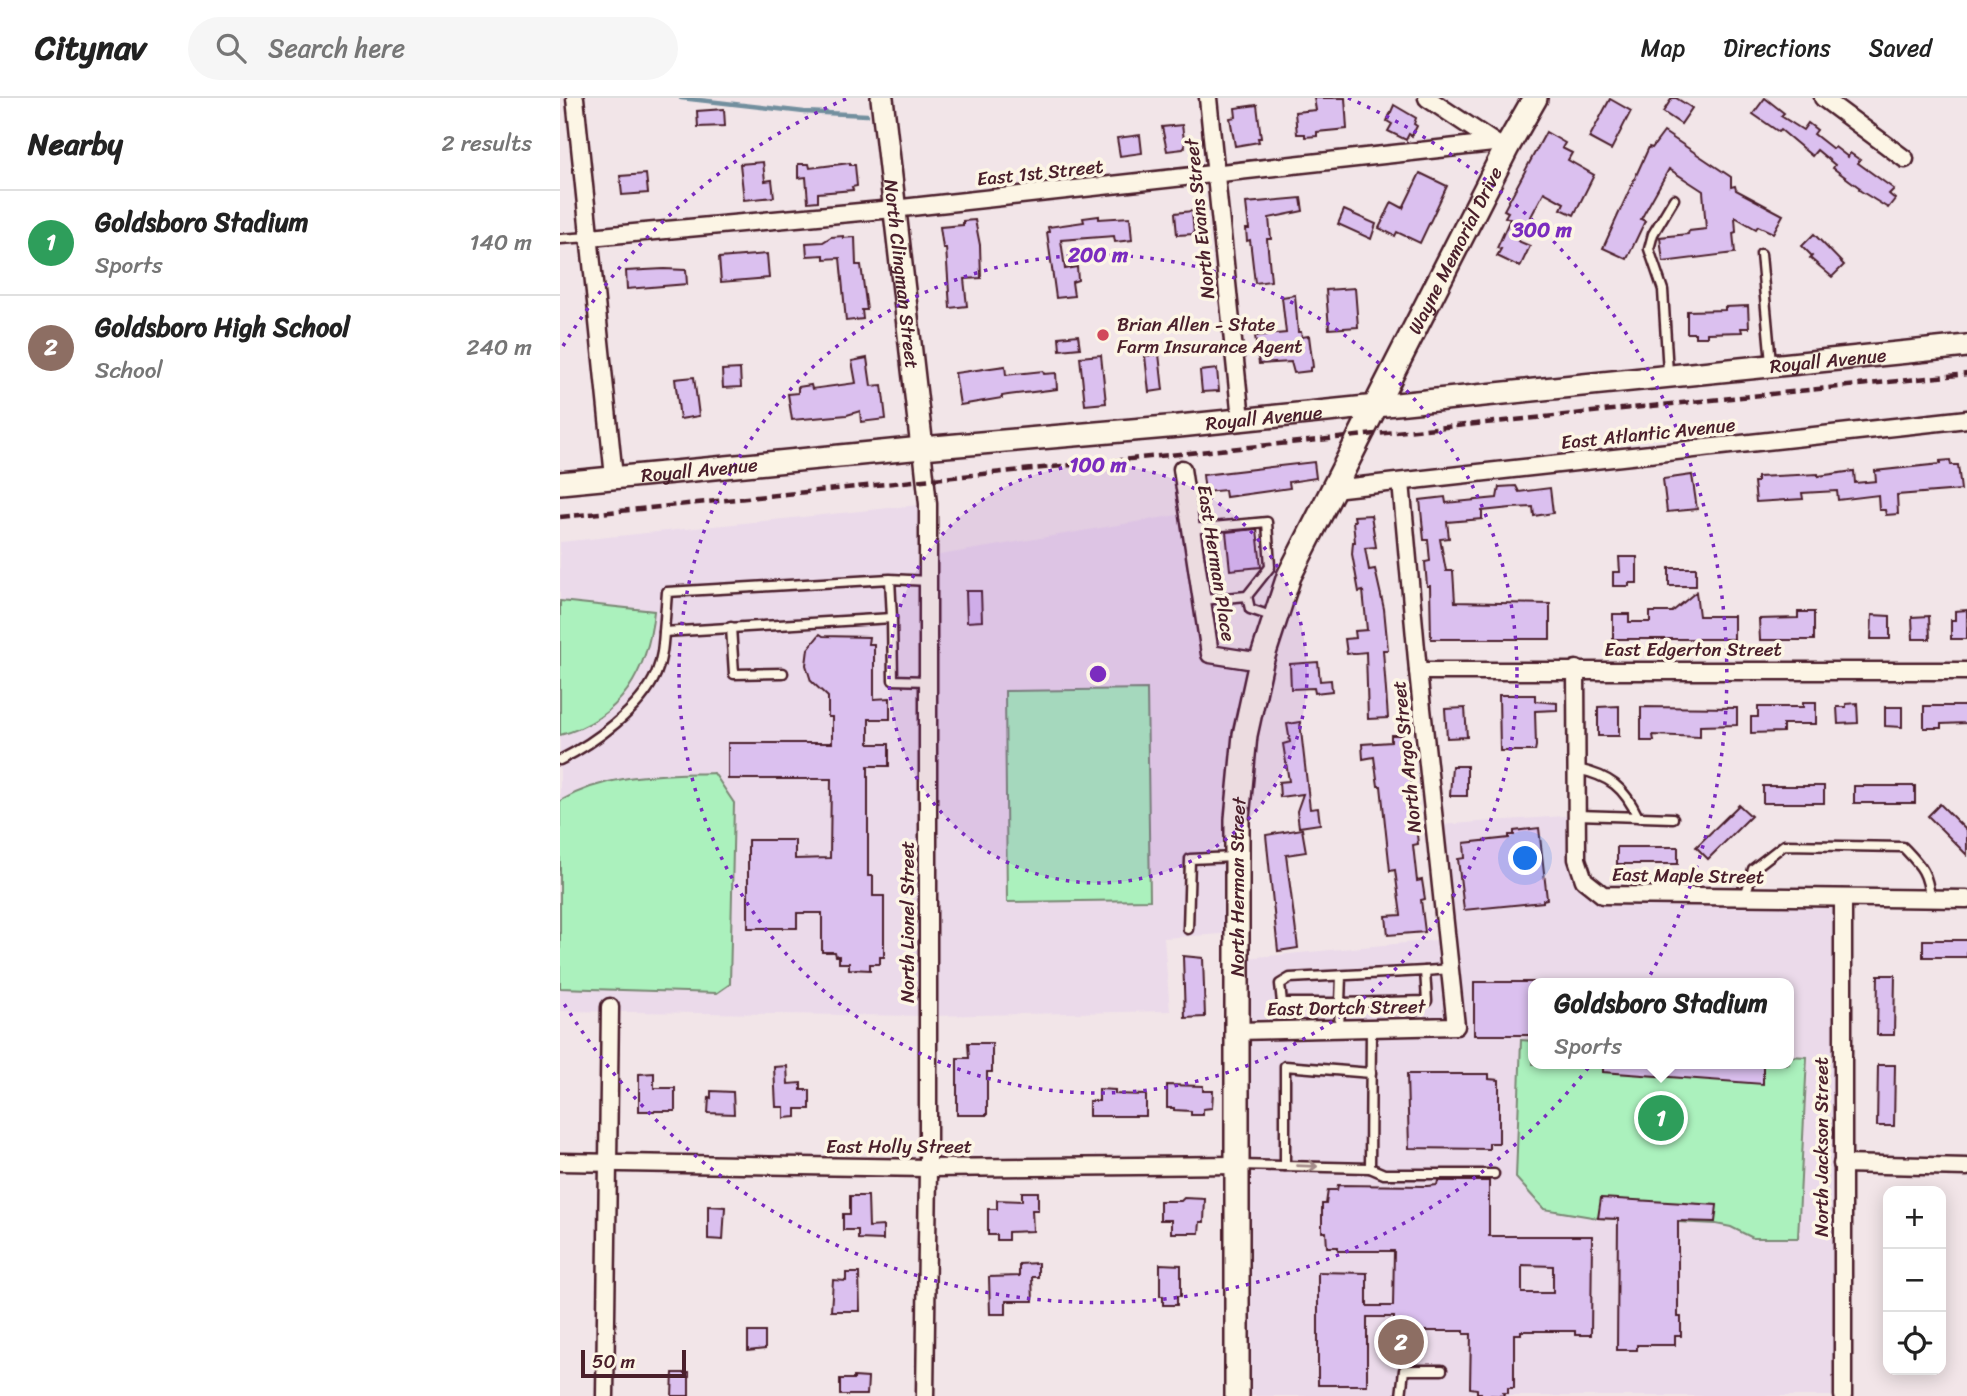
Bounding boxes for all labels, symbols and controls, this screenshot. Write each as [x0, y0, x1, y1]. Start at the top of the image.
search box [188, 17, 678, 80]
text: Citynav [35, 19, 146, 77]
text: Search here [268, 25, 405, 71]
text: Map [1641, 27, 1685, 69]
text: Directions [1723, 27, 1831, 69]
text: Saved [1869, 27, 1932, 69]
icon: search [212, 29, 250, 67]
text: Nearby [28, 117, 123, 171]
text: 2 results [441, 123, 532, 164]
street label: North Evans Street [1175, 136, 1224, 301]
street label: East 1st Street [975, 149, 1105, 196]
street label: Wayne Memorial Drive [1398, 160, 1512, 340]
street label: North Clingman Street [874, 178, 929, 370]
text: Goldsboro Stadium [95, 199, 309, 245]
text: 300 m [1511, 211, 1573, 249]
text: 1 [46, 222, 56, 263]
text: 140 m [470, 222, 532, 263]
text: 200 m [1067, 236, 1129, 274]
text: Sports [95, 245, 163, 286]
text: Goldsboro High School [95, 304, 350, 350]
place label: Brian Allen - State Farm Insurance Agent [1117, 308, 1303, 363]
text: 2 [44, 327, 58, 368]
text: 240 m [466, 327, 532, 368]
marker: Brian Allen - State Farm Insurance Agent [1095, 327, 1111, 343]
street label: Royall Avenue [1768, 338, 1888, 383]
text: School [95, 350, 163, 391]
street label: Royall Avenue [1204, 396, 1324, 440]
street label: East Atlantic Avenue [1559, 408, 1737, 459]
text: 100 m [1069, 446, 1127, 484]
street label: Royall Avenue [640, 448, 759, 492]
street label: East Herman Place [1188, 482, 1245, 644]
street label: East Edgerton Street [1604, 633, 1782, 666]
centre of rings [1086, 662, 1110, 686]
street label: North Argo Street [1382, 679, 1431, 835]
street label: North Herman Street [1221, 794, 1256, 977]
street label: North Lionel Street [891, 841, 924, 1003]
your location [1508, 841, 1542, 875]
street label: East Maple Street [1611, 858, 1765, 893]
popup [1528, 978, 1794, 1069]
text: Goldsboro Stadium [1554, 980, 1768, 1026]
street label: East Dortch Street [1266, 990, 1427, 1025]
text: Sports [1554, 1026, 1622, 1067]
street label: North Jackson Street [1805, 1057, 1838, 1237]
pin: 1 [1638, 1092, 1684, 1144]
street label: East Holly Street [826, 1130, 972, 1163]
one-way arrow [1295, 1160, 1318, 1173]
map controls [1883, 1186, 1946, 1375]
button: + [1883, 1186, 1946, 1249]
button: − [1883, 1249, 1946, 1312]
button: locate [1883, 1312, 1946, 1375]
pin: 2 [1378, 1316, 1424, 1368]
text: 50 m [592, 1345, 635, 1378]
scale bar [581, 1347, 686, 1379]

